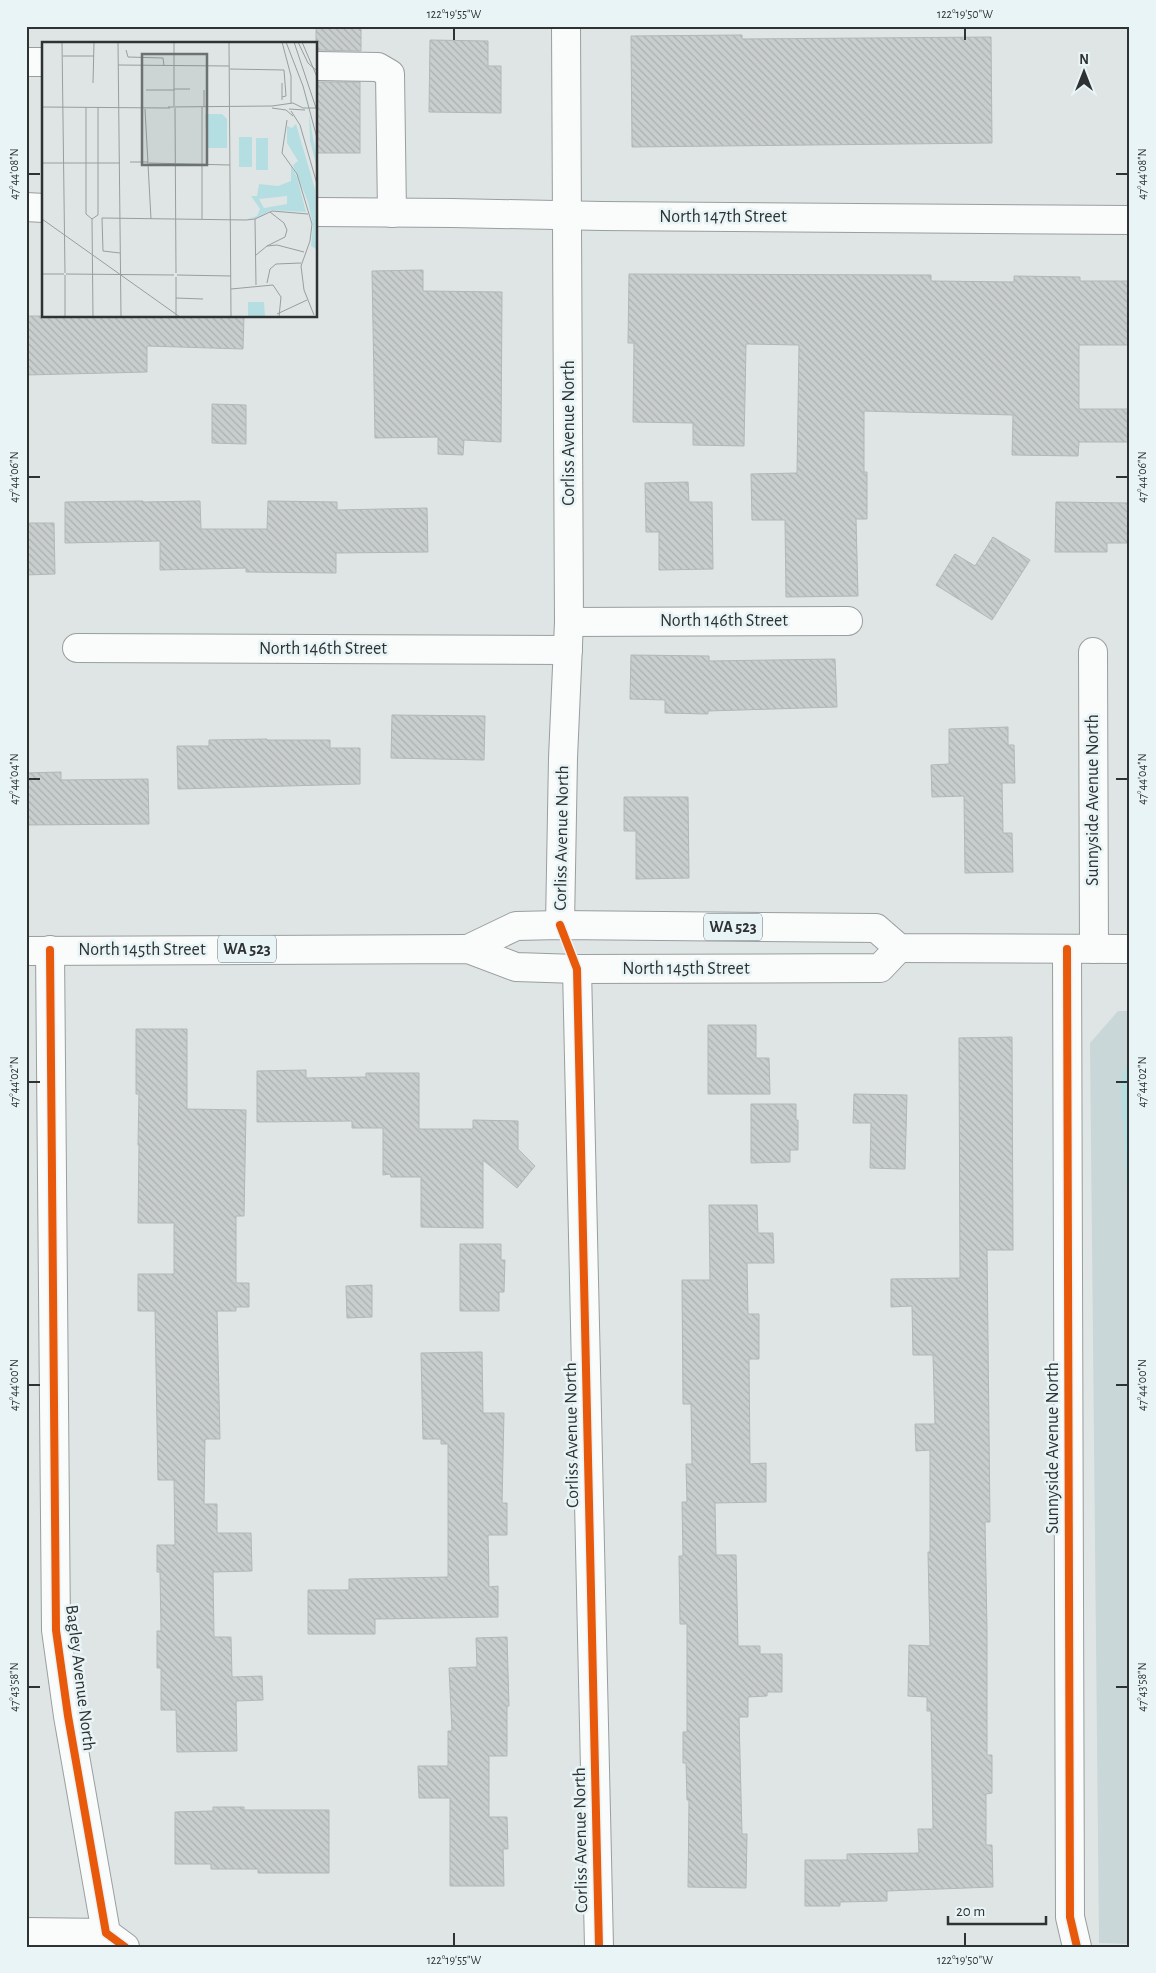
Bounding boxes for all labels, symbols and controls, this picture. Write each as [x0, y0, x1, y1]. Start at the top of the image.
text: 122°19'55"W [427, 8, 482, 20]
text: 122°19'50"W [937, 8, 993, 20]
inset map [42, 42, 318, 318]
north arrow [1058, 48, 1108, 98]
text: N [1079, 53, 1089, 67]
text: 47°44'08"N [8, 148, 20, 200]
text: 47°44'08"N [1136, 148, 1148, 200]
street label: North 147th Street [659, 208, 787, 226]
street label: Corliss Avenue North [560, 360, 578, 506]
text: 47°44'06"N [8, 451, 20, 503]
text: 47°44'06"N [1136, 451, 1148, 503]
street label: North 146th Street [660, 612, 788, 630]
street label: North 146th Street [259, 640, 387, 658]
street label: Sunnyside Avenue North [1084, 714, 1102, 886]
text: 47°44'04"N [8, 753, 20, 805]
text: 47°44'04"N [1136, 753, 1148, 805]
street label: Corliss Avenue North [552, 765, 572, 911]
road number: WA 523 [704, 914, 762, 940]
road number: WA 523 [218, 936, 276, 962]
street label: North 145th Street [78, 941, 206, 959]
street label: North 145th Street [622, 960, 750, 978]
text: 47°44'02"N [8, 1056, 20, 1108]
text: 47°44'02"N [1136, 1056, 1148, 1108]
text: 47°44'00"N [8, 1359, 20, 1411]
text: 47°44'00"N [1136, 1359, 1148, 1411]
street label: Corliss Avenue North [562, 1362, 582, 1508]
street label: Sunnyside Avenue North [1044, 1362, 1062, 1534]
street label: Bagley Avenue North [62, 1604, 98, 1752]
text: 47°43'58"N [8, 1662, 20, 1712]
text: 47°43'58"N [1136, 1662, 1148, 1712]
street label: Corliss Avenue North [571, 1767, 591, 1913]
scale bar [948, 1893, 1046, 1925]
text: 20 m [956, 1904, 985, 1919]
text: 122°19'55"W [427, 1954, 482, 1966]
text: 122°19'50"W [937, 1954, 993, 1966]

